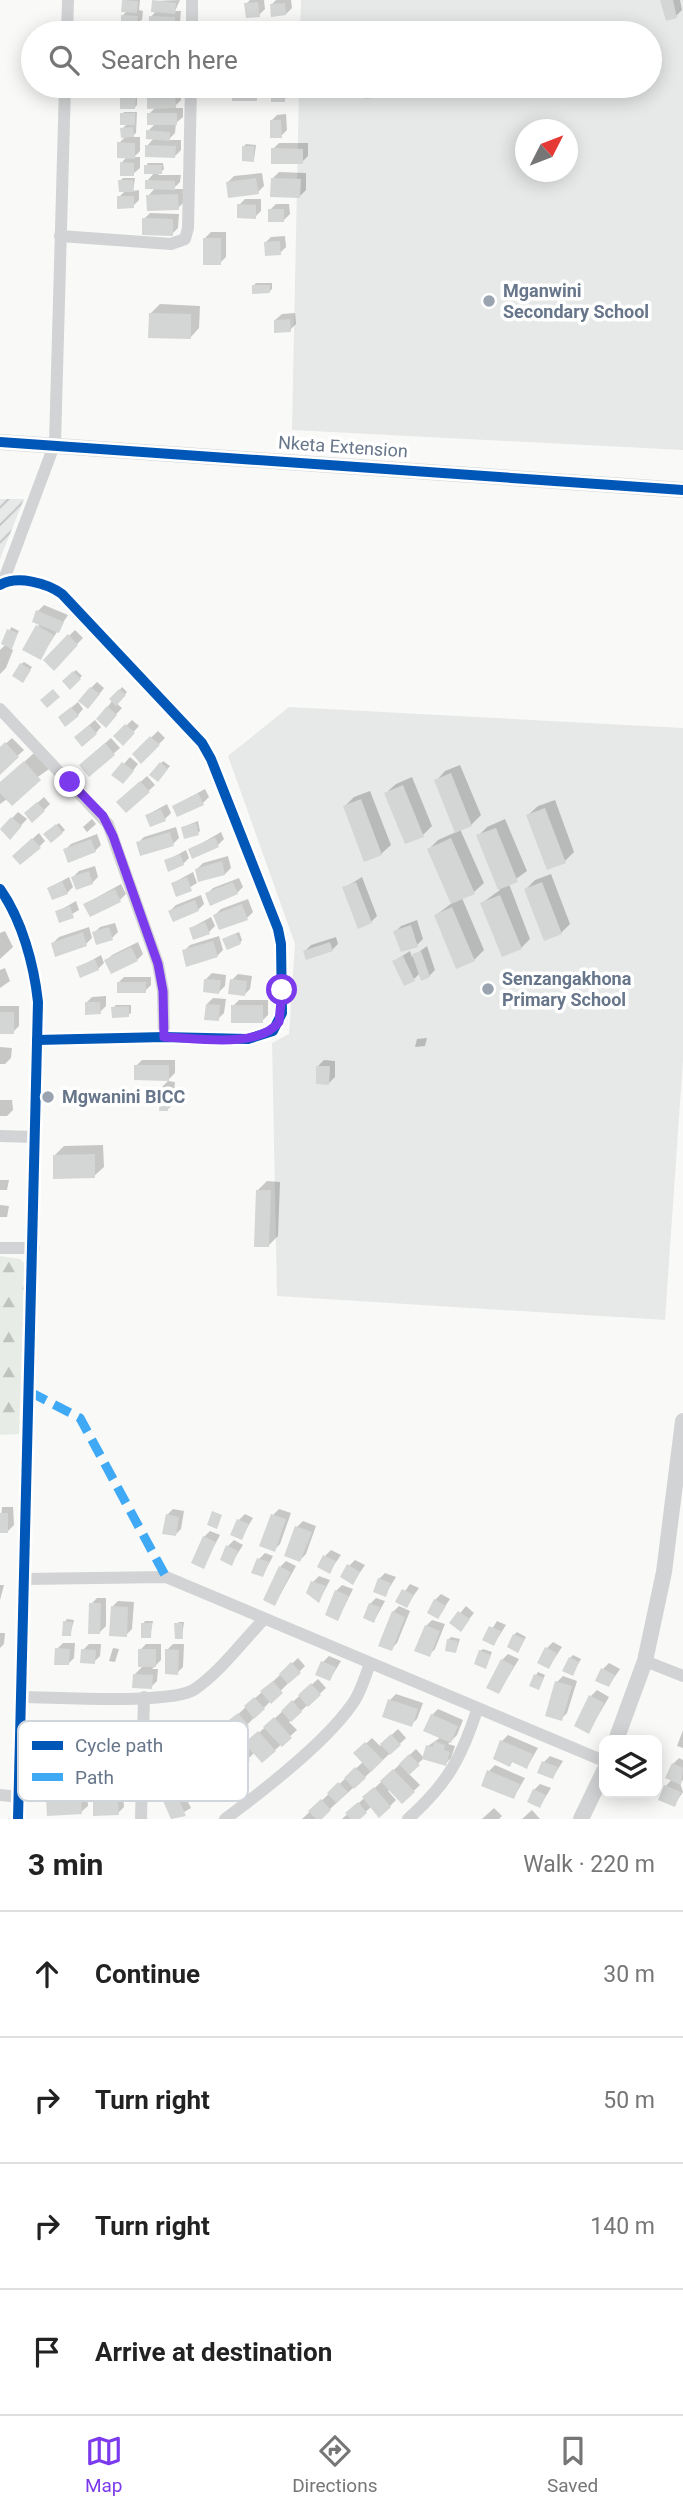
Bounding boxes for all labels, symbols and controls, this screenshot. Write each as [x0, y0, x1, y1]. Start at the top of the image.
search box [21, 21, 662, 98]
icon: search [45, 41, 83, 79]
text: Search here [101, 45, 238, 75]
north arrow [515, 119, 578, 182]
place label: Mganwini Secondary School [503, 280, 649, 322]
marker: Mganwini Secondary School [481, 293, 497, 309]
street label: Nketa Extension [278, 431, 409, 462]
route end [54, 766, 85, 797]
place label: Senzangakhona Primary School [502, 968, 632, 1010]
route start [266, 974, 297, 1005]
marker: Senzangakhona Primary School [480, 981, 496, 997]
place label: Mgwanini BICC [62, 1086, 186, 1107]
marker: Mgwanini BICC [40, 1089, 56, 1105]
legend [18, 1721, 248, 1801]
text: Cycle path [75, 1734, 163, 1757]
map controls [599, 1735, 662, 1798]
button: layers [599, 1735, 662, 1798]
text: Path [75, 1766, 114, 1789]
text: 3 min [28, 1847, 103, 1882]
text: Walk · 220 m [523, 1851, 655, 1878]
icon: ahead [28, 1955, 66, 1993]
text: Continue [95, 1959, 200, 1989]
text: 30 m [603, 1961, 655, 1988]
icon: right [28, 2081, 66, 2119]
text: Turn right [95, 2085, 210, 2115]
text: 50 m [603, 2087, 655, 2114]
icon: right [28, 2207, 66, 2245]
text: Turn right [95, 2211, 210, 2241]
text: 140 m [590, 2213, 655, 2240]
icon: arrive [28, 2333, 66, 2371]
text: Arrive at destination [95, 2337, 332, 2367]
tab: Map [85, 2432, 123, 2497]
tab: Directions [292, 2432, 377, 2497]
tab: Saved [547, 2432, 598, 2497]

